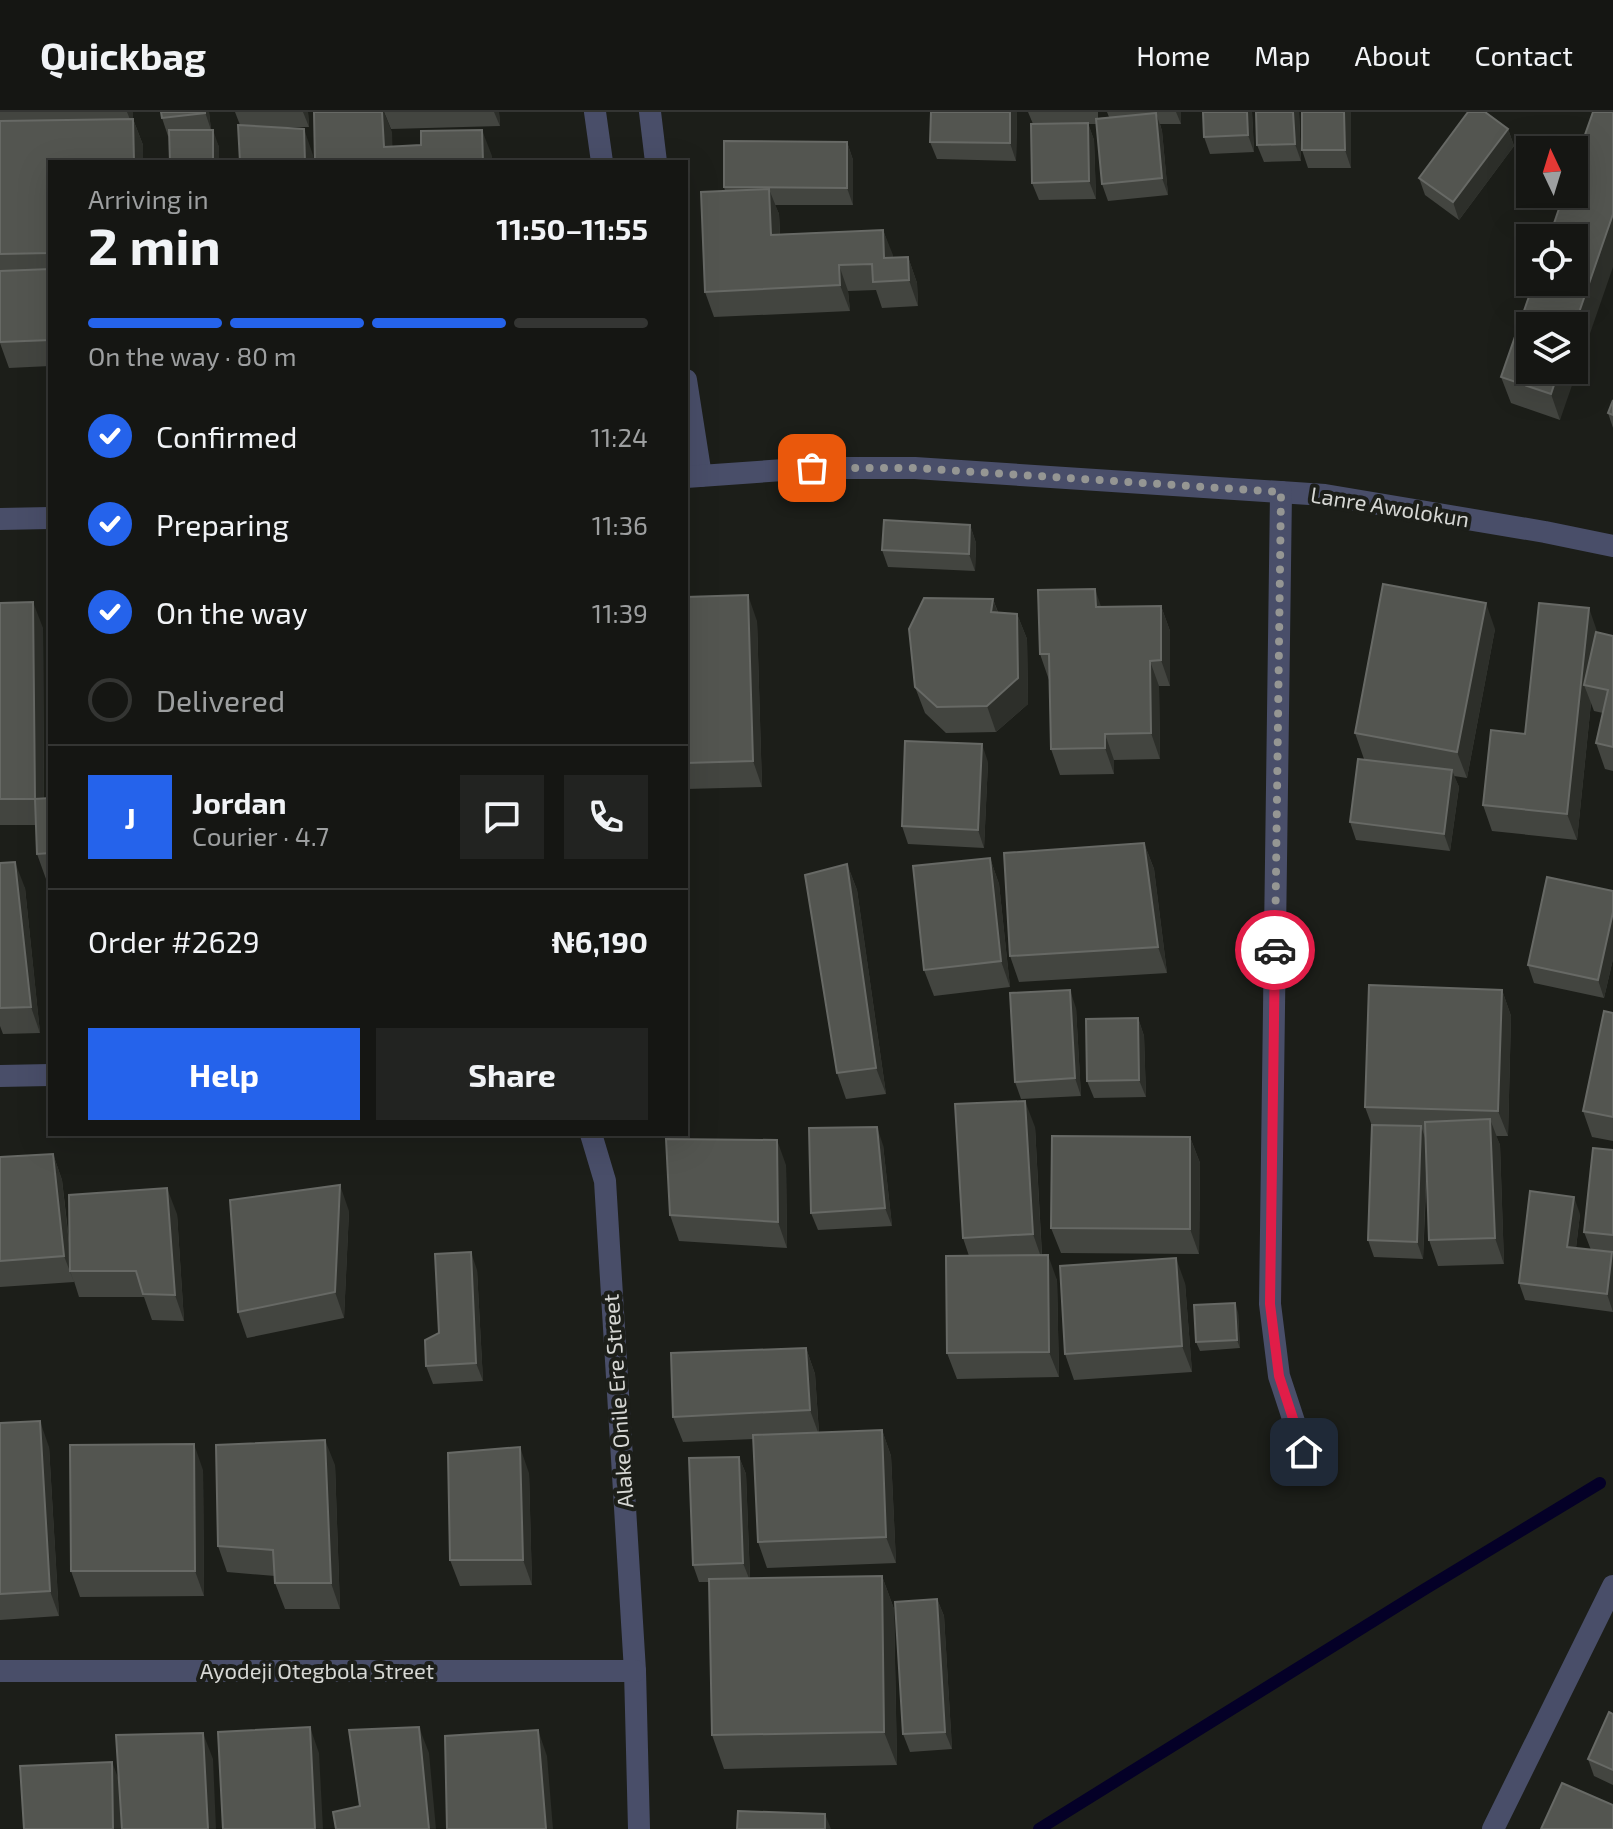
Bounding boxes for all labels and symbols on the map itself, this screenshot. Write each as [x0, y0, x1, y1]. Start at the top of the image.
north arrow [1516, 136, 1588, 208]
pin [778, 434, 846, 502]
street label: Lanre Awolokun [1309, 481, 1471, 531]
courier [1235, 910, 1315, 990]
street label: Alake Onile Ere Street [597, 1293, 637, 1509]
pin [1270, 1418, 1338, 1486]
street label: Ayodeji Otegbola Street [200, 1657, 434, 1684]

